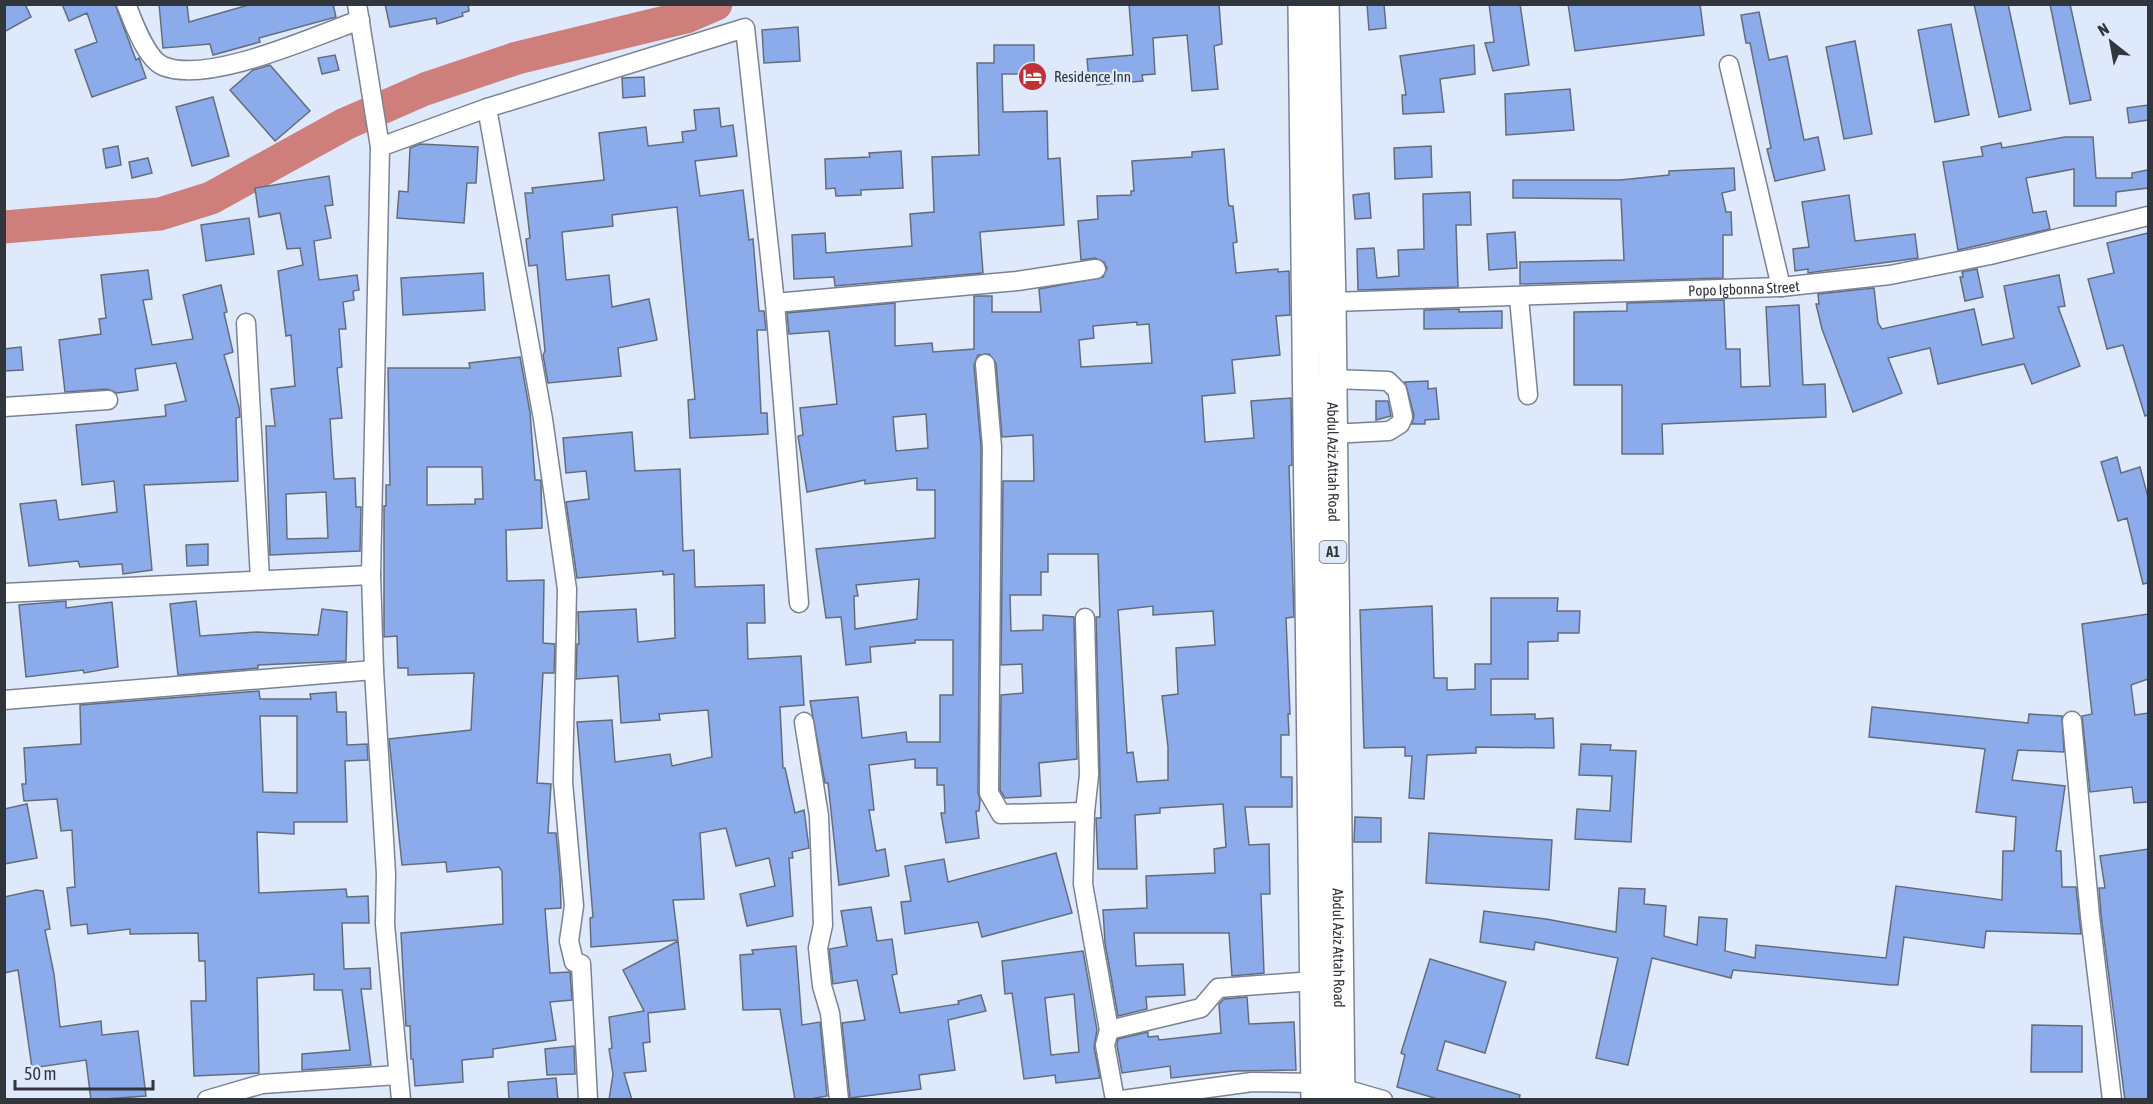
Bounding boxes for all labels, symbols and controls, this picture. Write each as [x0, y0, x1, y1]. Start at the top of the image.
north arrow [2081, 12, 2141, 72]
text: N [2095, 19, 2112, 39]
hotel icon: Residence Inn [1017, 60, 1049, 92]
place label: Residence Inn [1054, 68, 1131, 85]
street label: Popo Igbonna Street [1688, 277, 1800, 299]
street label: Abdul Aziz Attah Road [1325, 402, 1343, 522]
road number: A1 [1320, 541, 1346, 563]
street label: Abdul Aziz Attah Road [1330, 888, 1348, 1008]
scale bar [15, 1053, 153, 1091]
text: 50 m [24, 1063, 56, 1084]

